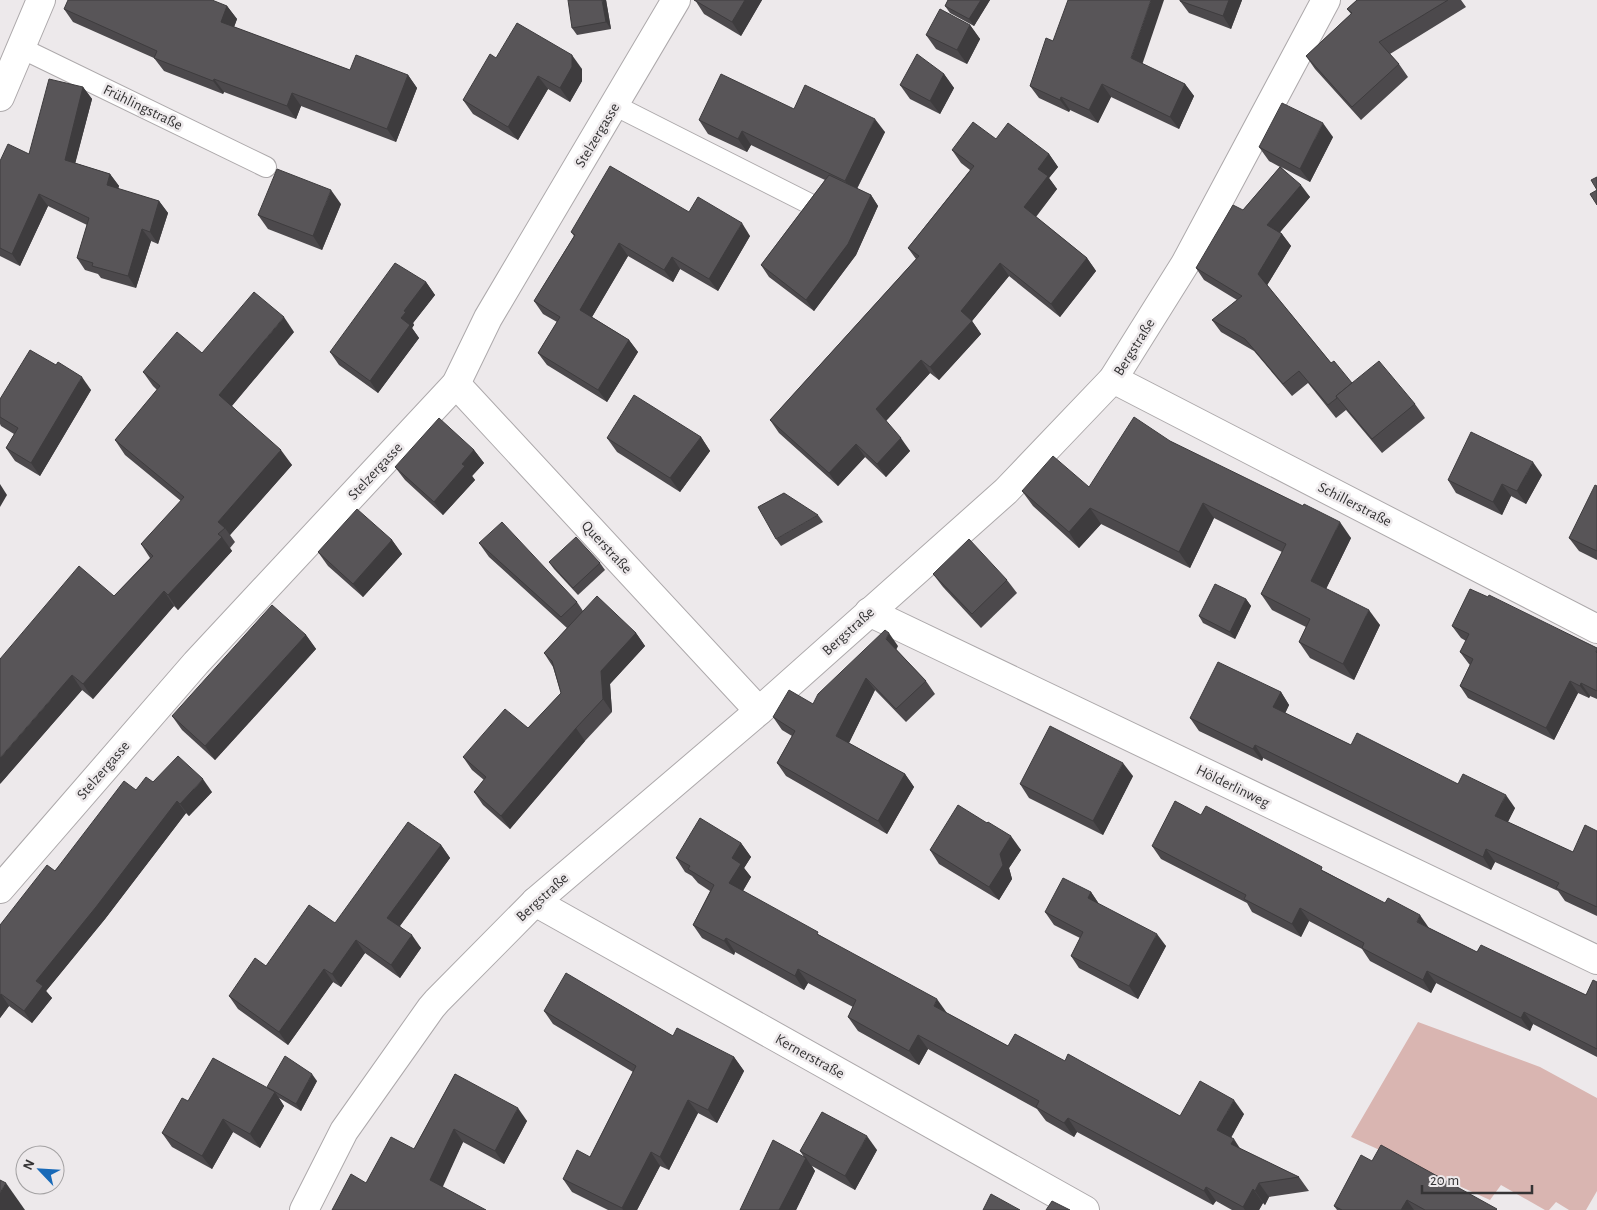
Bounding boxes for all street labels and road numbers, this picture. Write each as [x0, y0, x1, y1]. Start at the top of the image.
street label: Frühlingstraße [101, 82, 185, 133]
street label: Stelzergasse [572, 100, 622, 170]
street label: Bergstraße [1111, 316, 1158, 378]
street label: Stelzergasse [345, 440, 405, 503]
street label: Schillerstraße [1316, 480, 1394, 529]
street label: Querstraße [579, 518, 635, 577]
street label: Bergstraße [819, 604, 877, 658]
street label: Stelzergasse [74, 738, 133, 802]
street label: Hölderlinweg [1194, 762, 1272, 811]
street label: Bergstraße [513, 870, 571, 924]
street label: Kernerstraße [773, 1031, 847, 1082]

